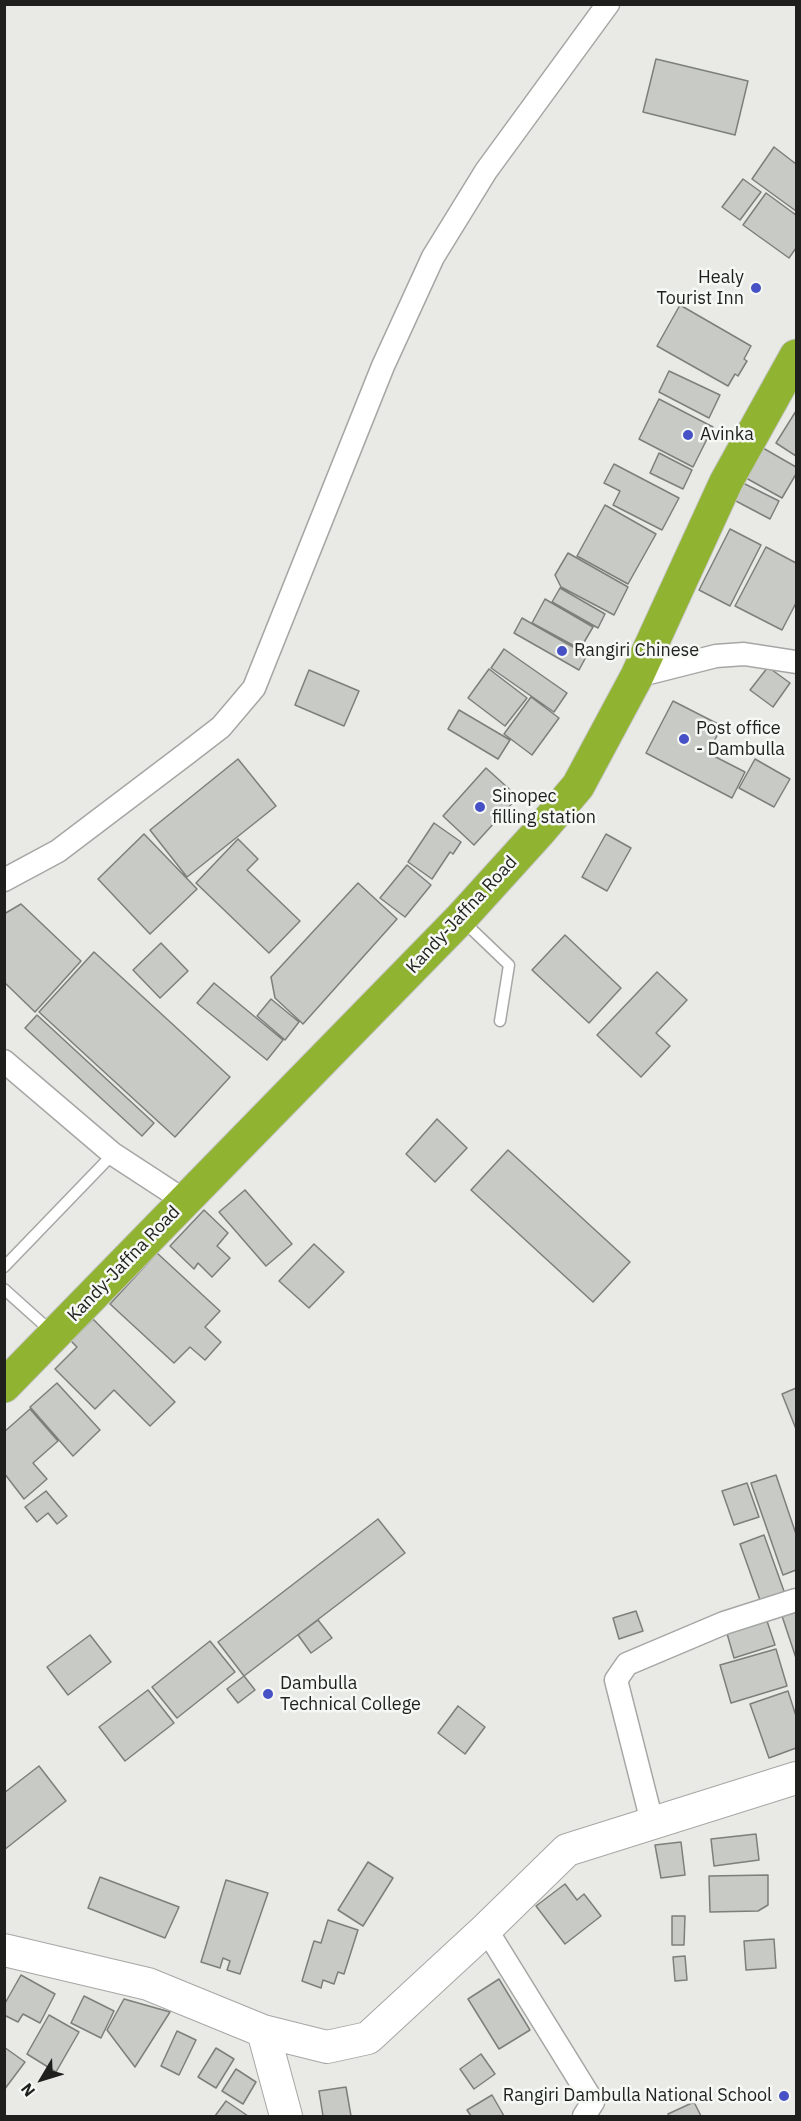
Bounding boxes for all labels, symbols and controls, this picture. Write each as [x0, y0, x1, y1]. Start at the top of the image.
place label: Healy Tourist Inn [657, 267, 744, 310]
marker: Healy Tourist Inn [749, 281, 763, 295]
place label: Avinka [700, 424, 754, 446]
marker: Avinka [681, 428, 695, 442]
place label: Rangiri Chinese [574, 640, 699, 662]
marker: Rangiri Chinese [555, 644, 569, 658]
place label: Post office - Dambulla [696, 718, 785, 760]
marker: Post office - Dambulla [677, 732, 691, 746]
place label: Sinopec filling station [492, 786, 596, 828]
marker: Sinopec filling station [473, 800, 487, 814]
street label: Kandy-Jaffna Road [402, 852, 522, 978]
street label: Kandy-Jaffna Road [63, 1202, 185, 1326]
place label: Dambulla Technical College [280, 1673, 421, 1716]
marker: Dambulla Technical College [261, 1687, 275, 1701]
north arrow [12, 2049, 72, 2109]
text: N [16, 2079, 39, 2101]
place label: Rangiri Dambulla National School [503, 2085, 772, 2107]
marker: Rangiri Dambulla National School [777, 2089, 791, 2103]

